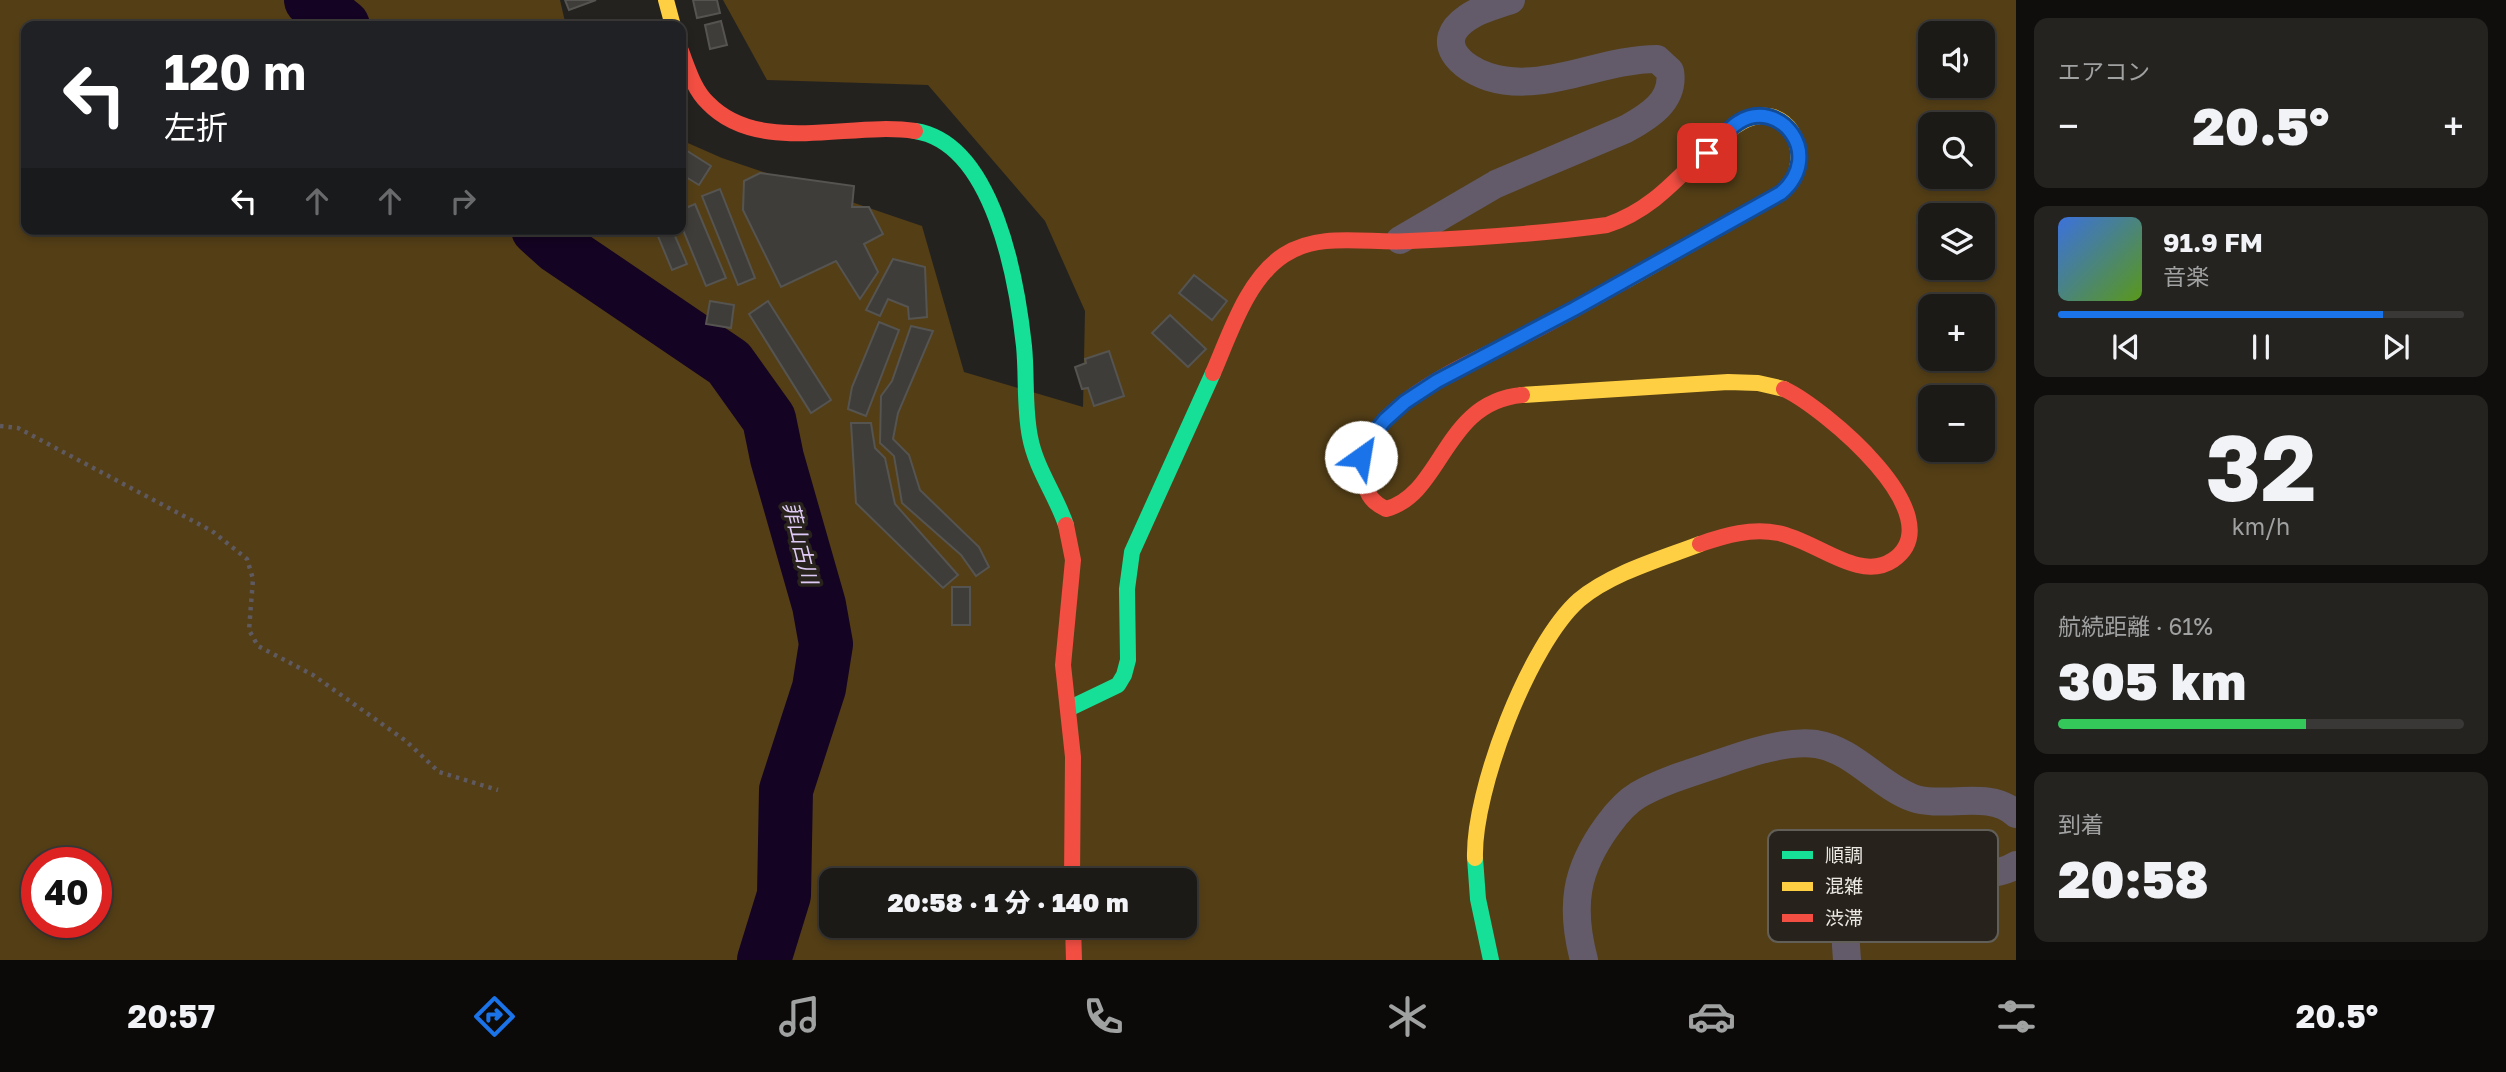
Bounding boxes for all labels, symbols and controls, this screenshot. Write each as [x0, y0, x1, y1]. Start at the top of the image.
map controls [1918, 21, 1995, 462]
button: sound [1918, 21, 1995, 98]
text: 120 m [164, 42, 306, 101]
icon: left [49, 49, 140, 140]
text: エアコン [2058, 57, 2150, 85]
text: 20.5° [2193, 94, 2329, 156]
text: − [2058, 103, 2079, 148]
text: + [2443, 103, 2464, 148]
text: 左折 [164, 108, 228, 146]
button: search [1918, 112, 1995, 189]
pin [1677, 123, 1737, 183]
icon: arrive [1688, 134, 1726, 172]
icon: left [225, 182, 263, 220]
icon: ahead [298, 182, 336, 220]
icon: ahead [371, 182, 409, 220]
icon: right [444, 182, 482, 220]
button: layers [1918, 203, 1995, 280]
text: 91.9 FM [2163, 227, 2263, 258]
text: 音楽 [2163, 262, 2209, 290]
button: + [1918, 294, 1995, 371]
icon: previous [2107, 328, 2145, 366]
icon: pause [2242, 328, 2280, 366]
icon: next [2377, 328, 2415, 366]
button: − [1918, 385, 1995, 462]
text: 32 [2205, 412, 2317, 521]
position arrow [1324, 420, 1398, 494]
water label: 菲山古川 [778, 499, 824, 589]
text: km/h [2232, 512, 2290, 540]
text: 航続距離 · 61% [2058, 612, 2213, 640]
text: 305 km [2058, 649, 2246, 711]
text: 到着 [2058, 810, 2104, 838]
legend [1768, 830, 1998, 942]
text: 順調 [1825, 843, 1863, 866]
speed limit sign: 40 [21, 847, 112, 938]
text: 20:58 [2058, 847, 2209, 909]
text: 混雑 [1825, 874, 1863, 897]
text: 20:58 · 1 分 · 140 m [887, 887, 1129, 918]
text: 渋滞 [1825, 906, 1863, 929]
icon: directions [470, 992, 519, 1041]
icon: music [775, 992, 824, 1041]
icon: phone [1079, 992, 1128, 1041]
icon: climate [1383, 992, 1432, 1041]
icon: car [1687, 992, 1736, 1041]
icon: filters [1992, 992, 2041, 1041]
text: 20:57 [128, 997, 215, 1035]
text: 20.5° [2296, 997, 2378, 1035]

